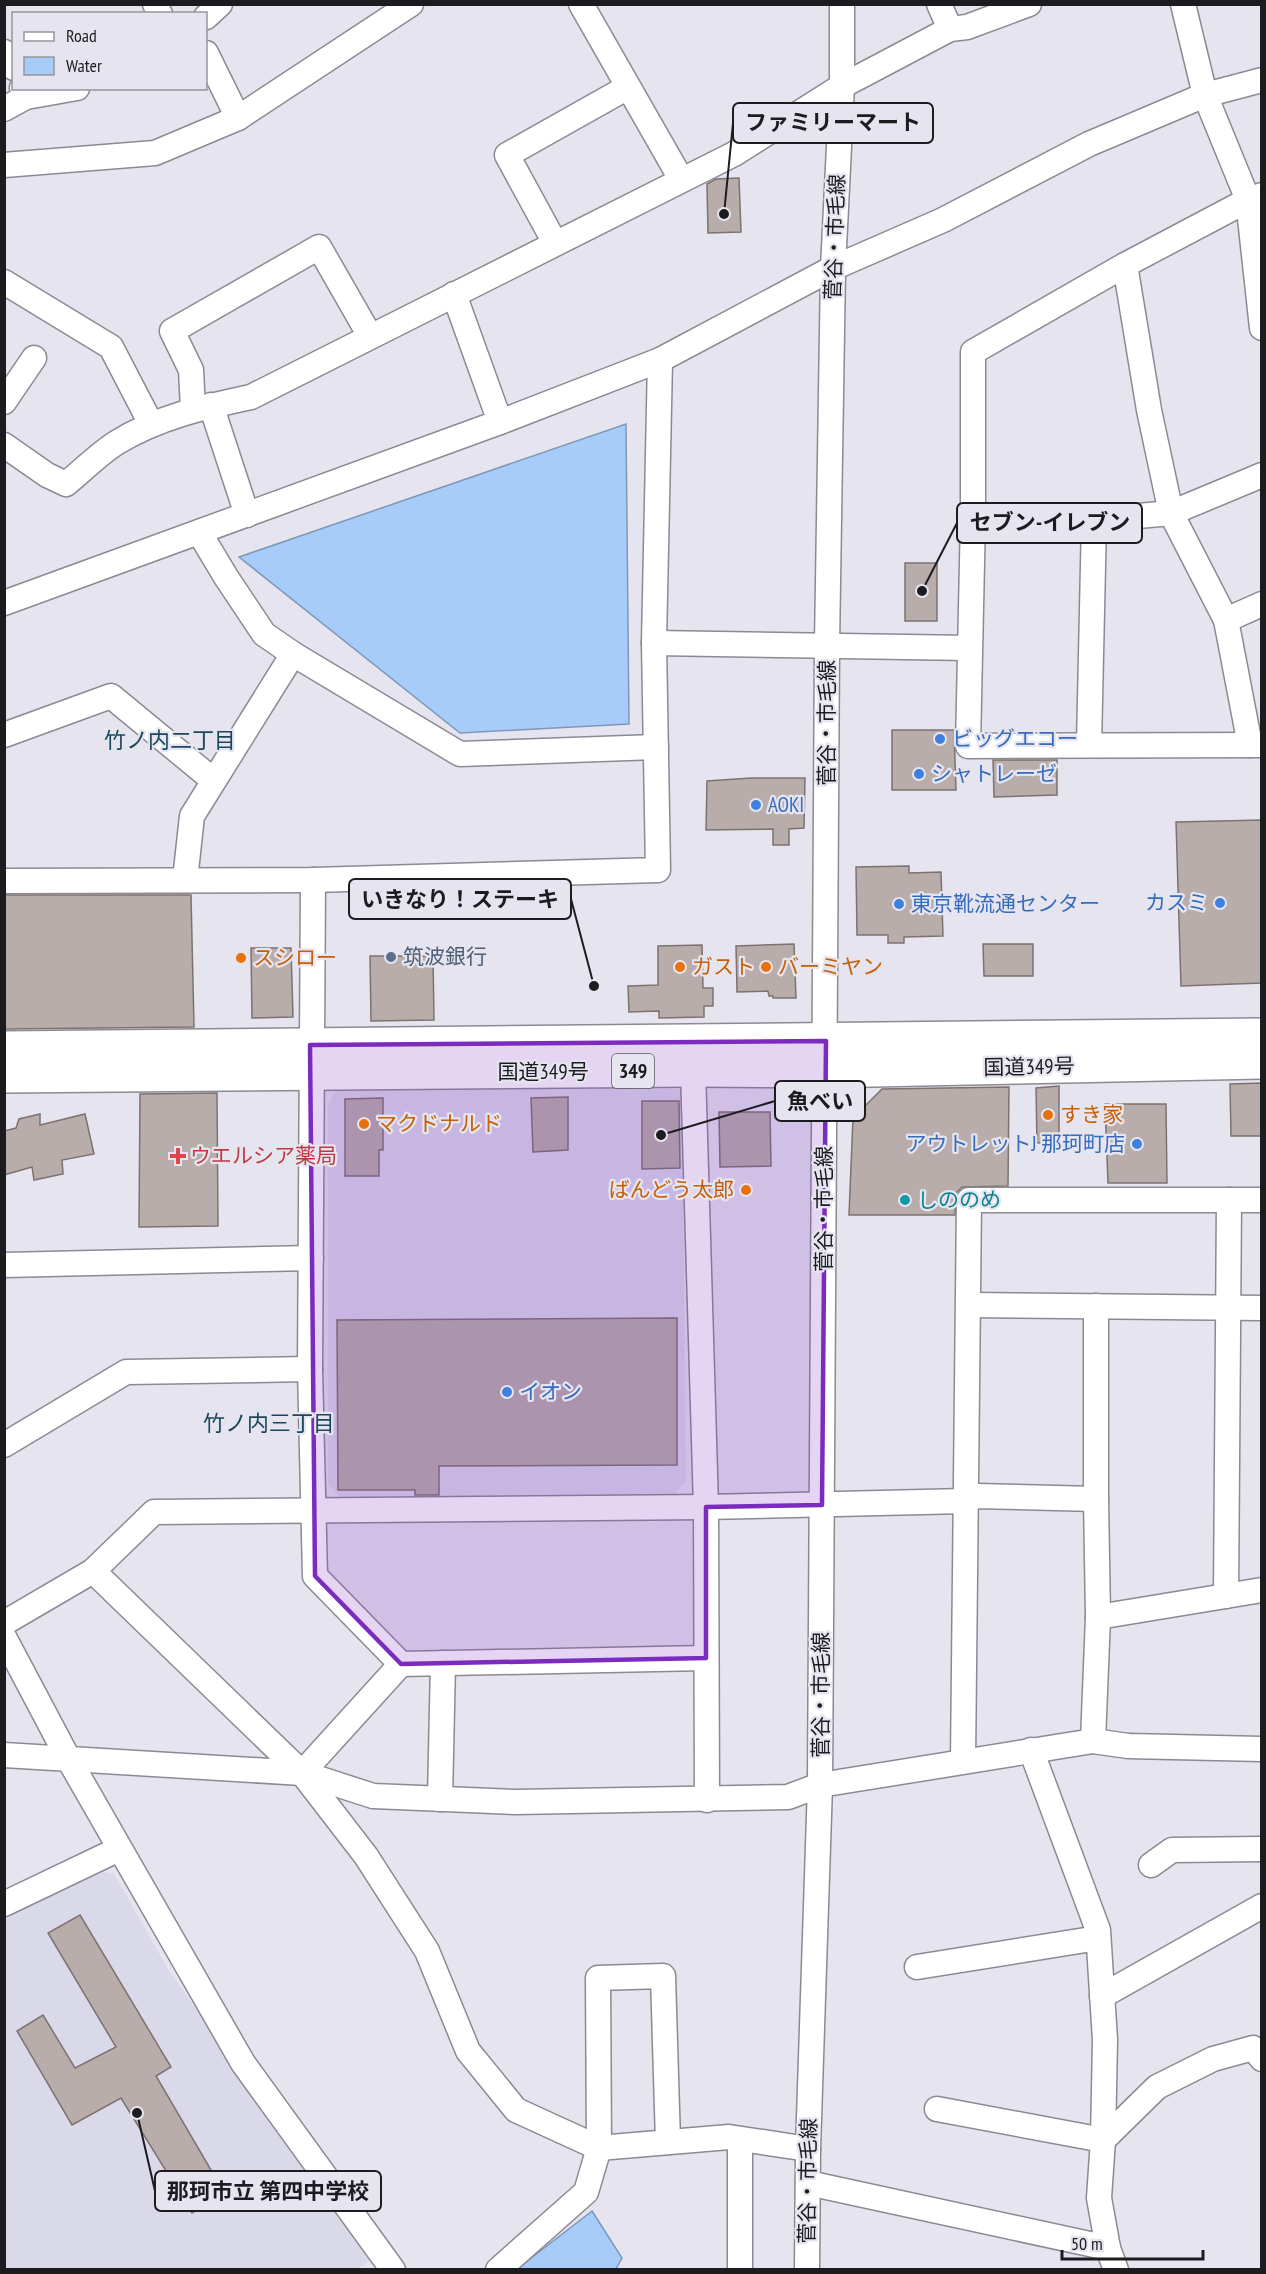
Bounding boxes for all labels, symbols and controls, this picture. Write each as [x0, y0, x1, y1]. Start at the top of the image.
legend [12, 12, 207, 90]
text: Road [66, 24, 97, 47]
text: Water [66, 54, 102, 77]
callout: ファミリーマート [733, 103, 933, 143]
text: ファミリーマート [745, 108, 921, 136]
street label: 菅谷・市毛線 [819, 174, 850, 300]
callout: セブン-イレブン [957, 503, 1142, 543]
text: セブン-イレブン [970, 508, 1130, 536]
street label: 菅谷・市毛線 [813, 660, 840, 786]
place label: ビッグエコー [952, 725, 1078, 752]
district label: 竹ノ内二丁目 [104, 726, 236, 754]
marker: ビッグエコー [933, 732, 947, 746]
place label: シャトレーゼ [931, 760, 1057, 787]
marker: シャトレーゼ [912, 767, 926, 781]
place label: AOKI [768, 791, 804, 818]
marker: AOKI [749, 798, 763, 812]
callout: いきなり！ステーキ [349, 879, 571, 919]
text: いきなり！ステーキ [361, 885, 559, 913]
place label: カスミ [1145, 889, 1208, 916]
place label: 東京靴流通センター [911, 890, 1100, 917]
marker: カスミ [1213, 896, 1227, 910]
marker: 東京靴流通センター [892, 897, 906, 911]
place label: 筑波銀行 [403, 943, 487, 970]
place label: スシロー [253, 944, 337, 971]
marker: 筑波銀行 [384, 950, 398, 964]
marker: スシロー [234, 951, 248, 965]
place label: ガスト [692, 953, 755, 980]
place label: バーミヤン [778, 953, 883, 980]
marker: ガスト [673, 960, 687, 974]
marker: バーミヤン [759, 960, 773, 974]
street label: 国道349号 [983, 1052, 1075, 1081]
road number: 349 [612, 1054, 654, 1088]
street label: 国道349号 [497, 1058, 589, 1085]
callout: 魚べい [775, 1081, 865, 1121]
text: 魚べい [787, 1087, 853, 1115]
place label: すき家 [1060, 1101, 1123, 1128]
marker: すき家 [1041, 1108, 1055, 1122]
place label: マクドナルド [376, 1110, 502, 1137]
marker: マクドナルド [357, 1117, 371, 1131]
place label: アウトレットJ 那珂町店 [905, 1130, 1125, 1157]
marker: アウトレットJ 那珂町店 [1130, 1137, 1144, 1151]
place label: ウエルシア薬局 [190, 1142, 337, 1169]
street label: 菅谷・市毛線 [810, 1146, 837, 1272]
marker: ウエルシア薬局 [171, 1149, 185, 1163]
place label: ばんどう太郎 [609, 1176, 734, 1203]
marker: ばんどう太郎 [739, 1183, 753, 1197]
place label: しののめ [917, 1186, 1001, 1213]
marker: しののめ [898, 1193, 912, 1207]
place label: イオン [519, 1378, 582, 1405]
marker: イオン [500, 1385, 514, 1399]
district label: 竹ノ内三丁目 [203, 1409, 335, 1437]
street label: 菅谷・市毛線 [807, 1632, 834, 1758]
street label: 菅谷・市毛線 [793, 2118, 822, 2244]
callout: 那珂市立 第四中学校 [155, 2171, 381, 2211]
text: 那珂市立 第四中学校 [167, 2177, 369, 2205]
scale bar [1062, 2223, 1203, 2261]
text: 50 m [1071, 2232, 1103, 2255]

